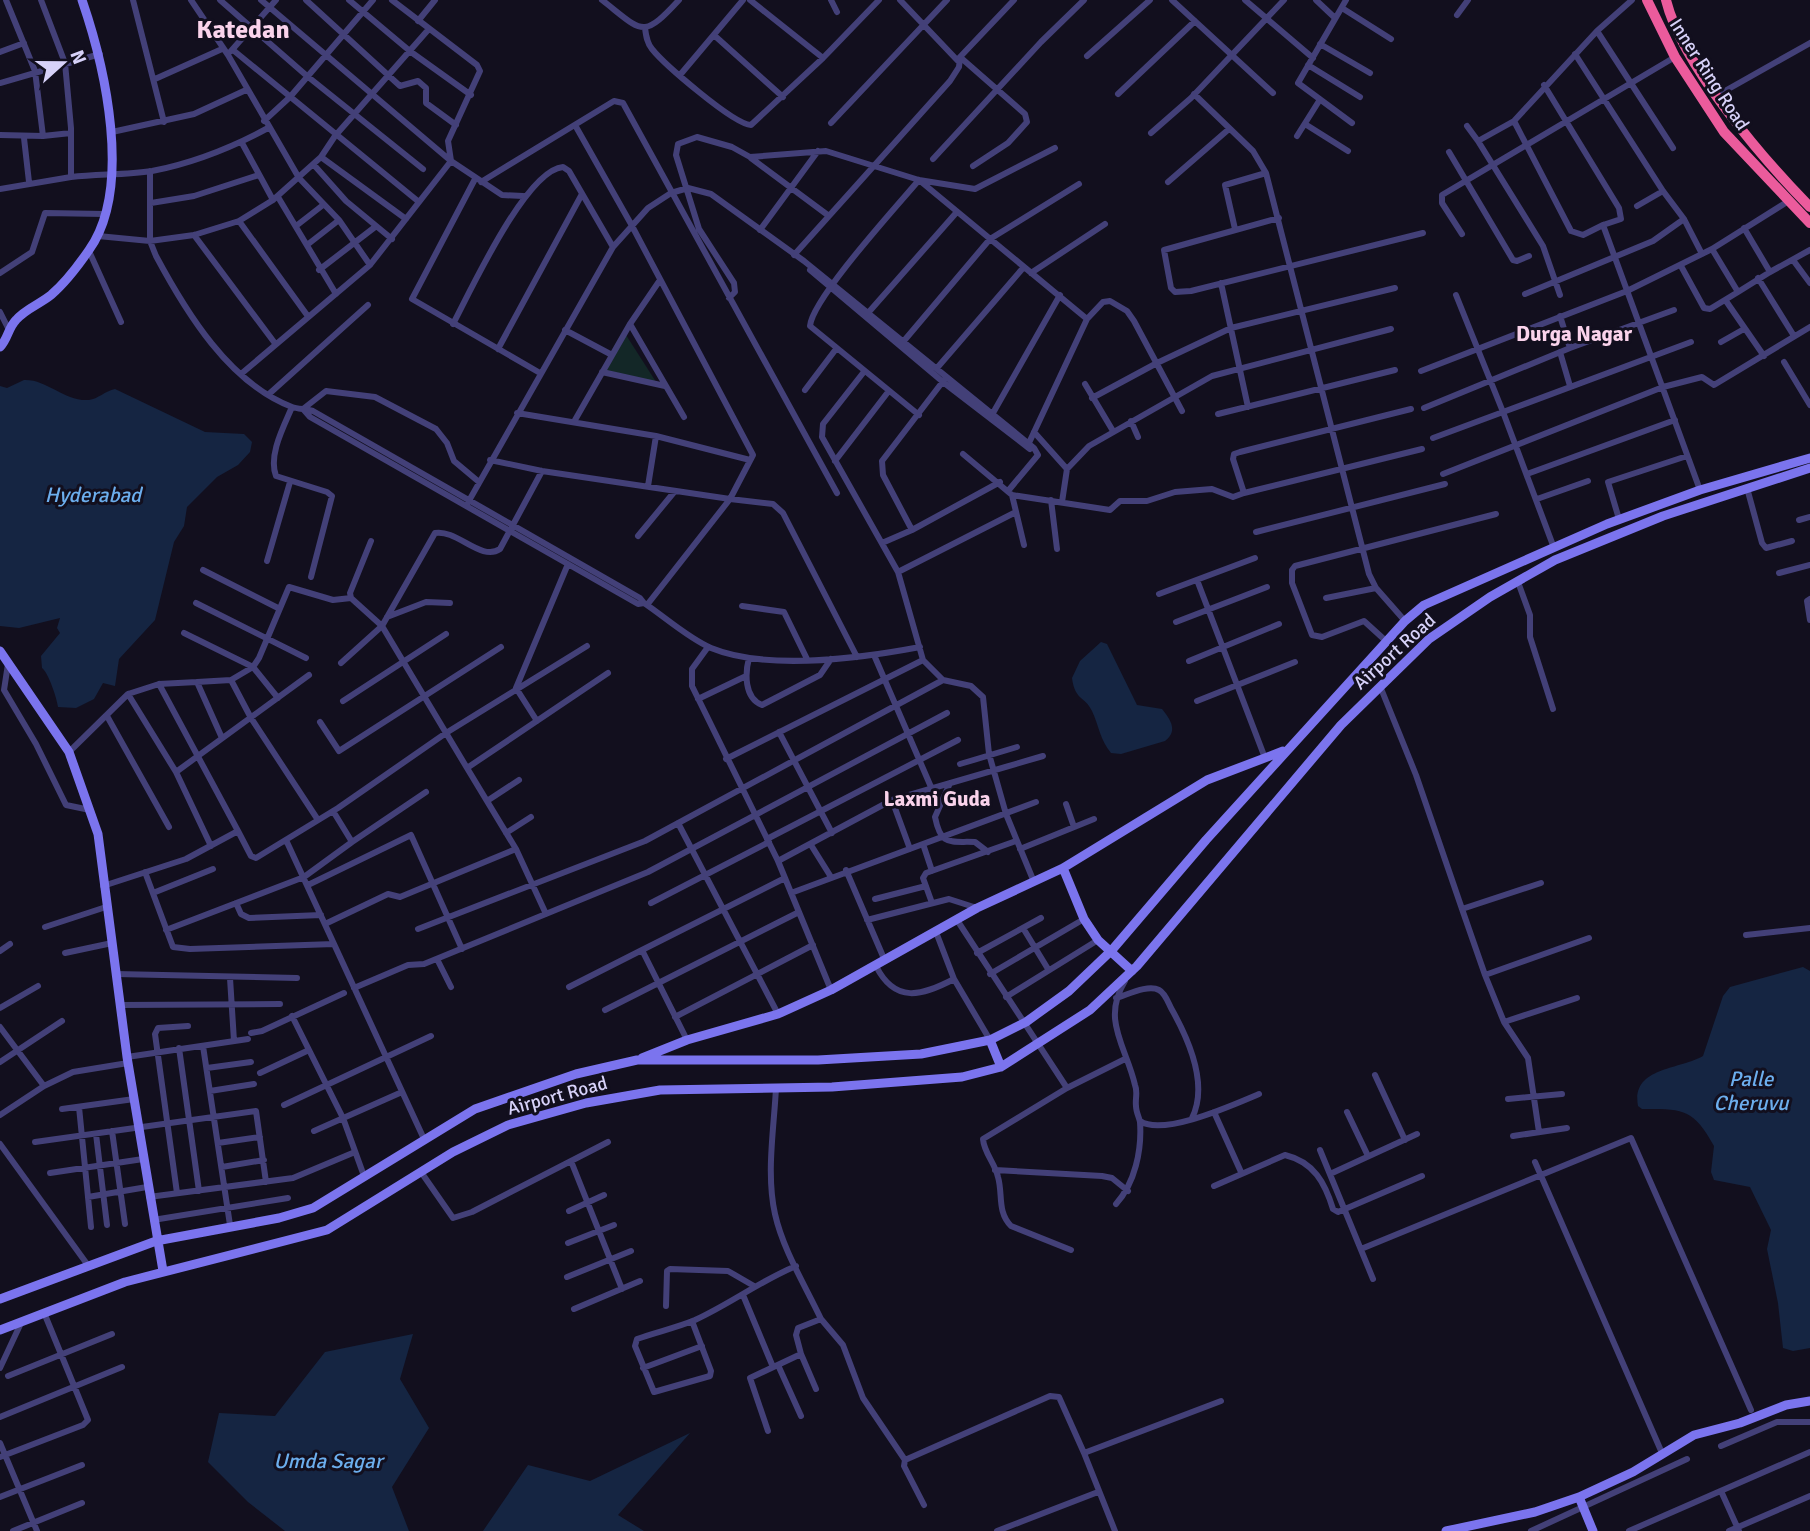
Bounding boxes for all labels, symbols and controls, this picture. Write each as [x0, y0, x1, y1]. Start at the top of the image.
district label: Katedan [196, 14, 290, 46]
street label: Inner Ring Road [1664, 14, 1754, 135]
north arrow [28, 28, 98, 98]
text: N [64, 47, 92, 68]
district label: Durga Nagar [1516, 321, 1633, 347]
water label: Hyderabad [45, 482, 144, 508]
street label: Airport Road [1349, 609, 1441, 695]
district label: Laxmi Guda [883, 786, 991, 812]
water label: Palle Cheruvu [1714, 1066, 1790, 1116]
street label: Airport Road [505, 1071, 610, 1121]
water label: Umda Sagar [274, 1448, 386, 1474]

